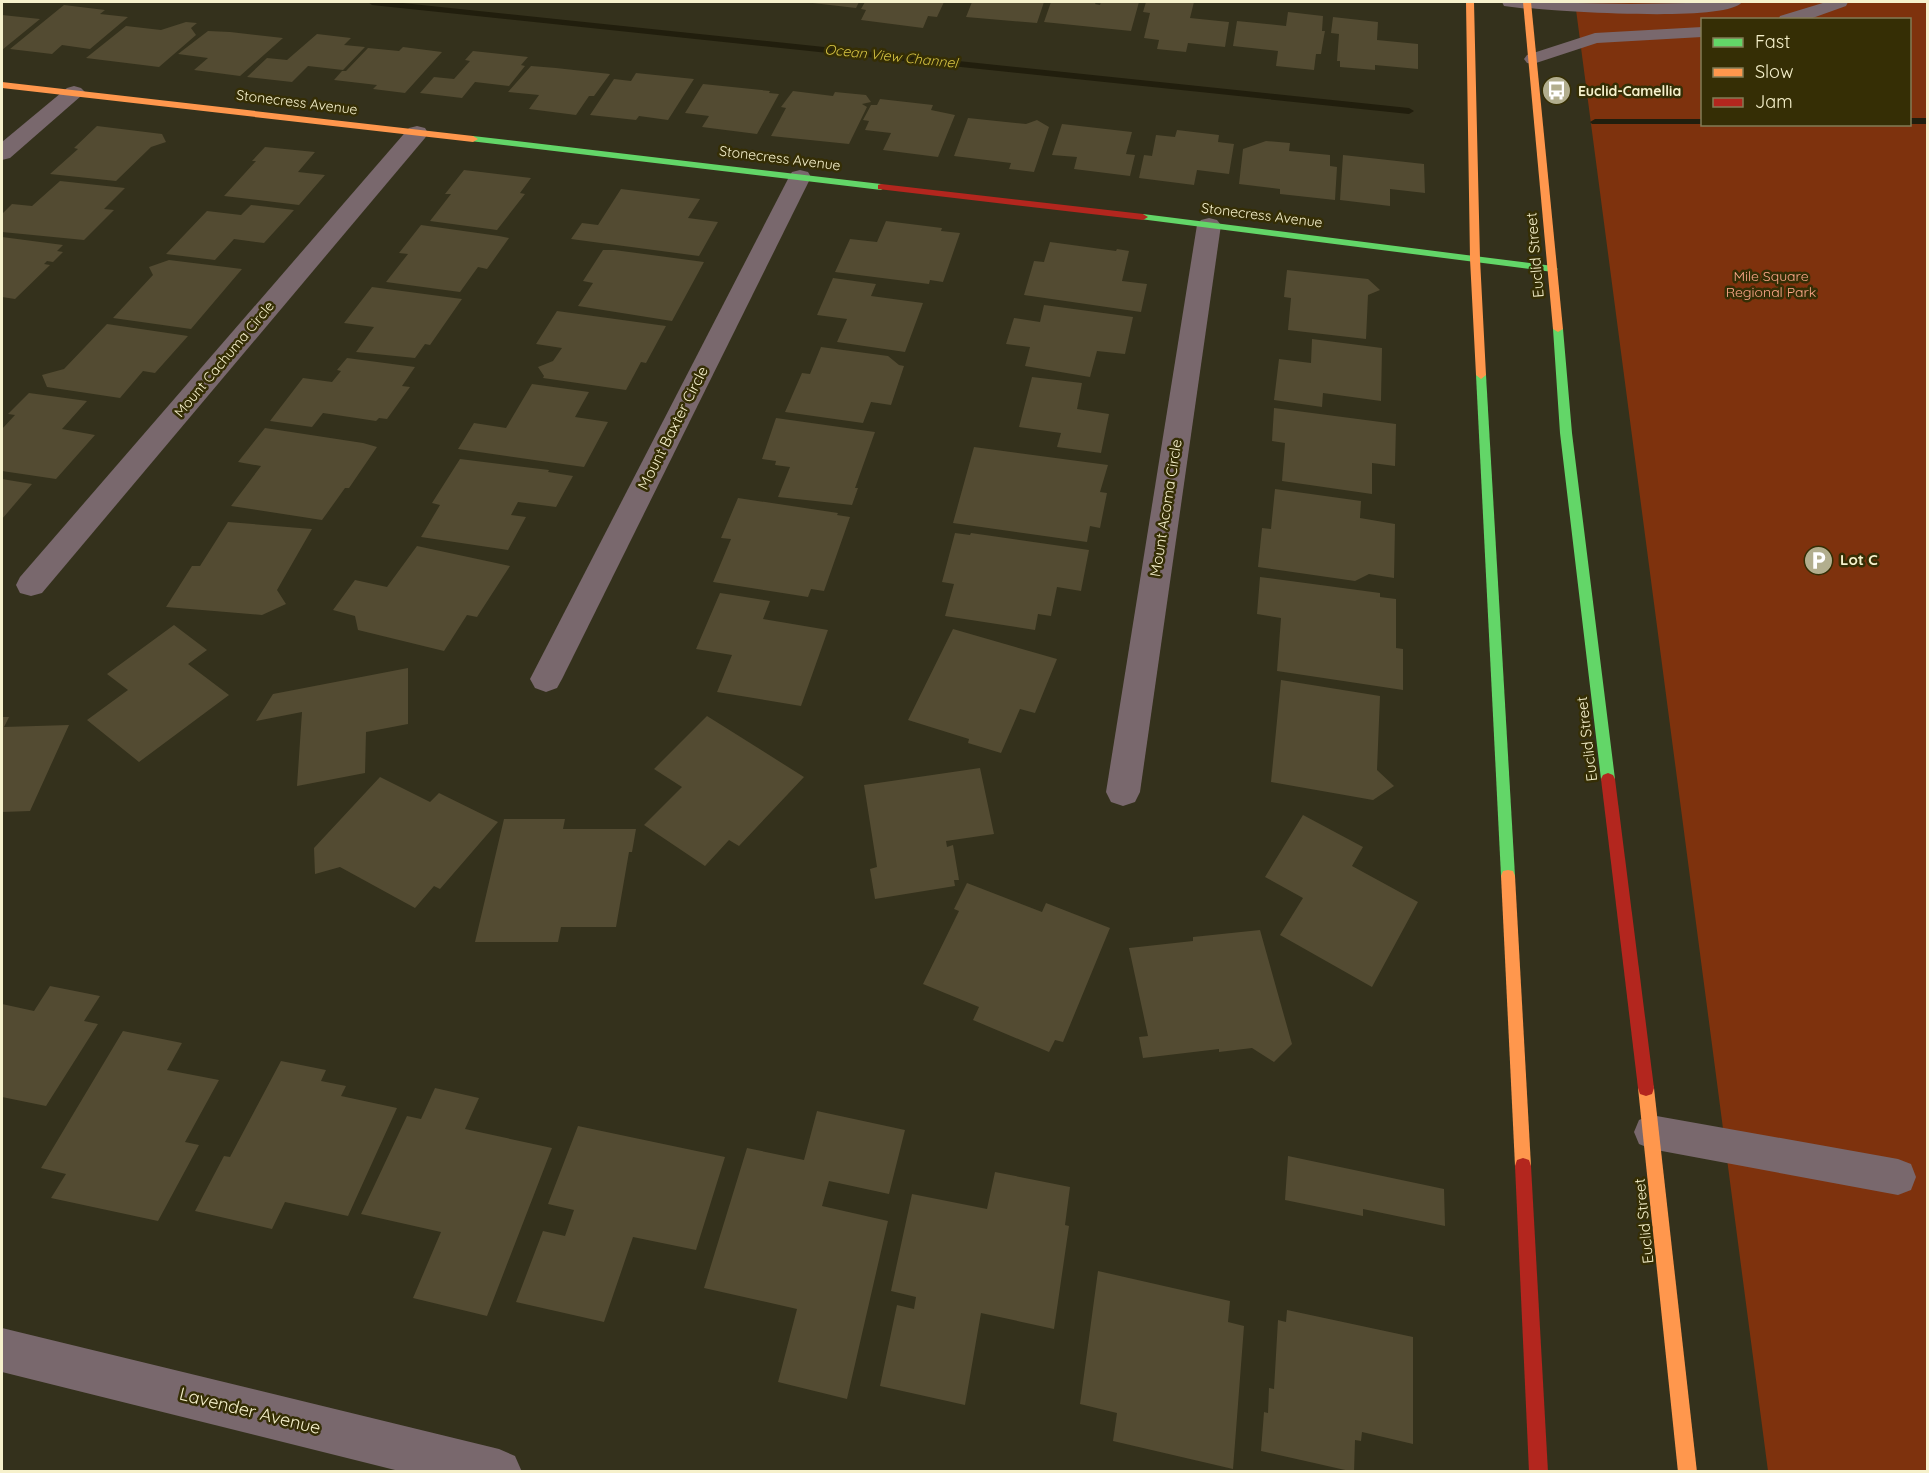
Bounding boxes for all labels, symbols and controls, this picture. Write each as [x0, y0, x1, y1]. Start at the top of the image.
legend [1701, 18, 1911, 126]
text: Fast [1755, 30, 1790, 53]
water label: Ocean View Channel [823, 40, 960, 72]
text: Slow [1755, 60, 1793, 83]
bus stop icon: Euclid-Camellia [1541, 75, 1573, 107]
place label: Euclid-Camellia [1578, 82, 1681, 100]
street label: Stonecress Avenue [235, 86, 359, 118]
text: Jam [1755, 90, 1793, 113]
street label: Stonecress Avenue [718, 142, 842, 174]
street label: Stonecress Avenue [1200, 199, 1324, 231]
street label: Euclid Street [1521, 212, 1548, 298]
park label: Mile Square Regional Park [1726, 267, 1816, 301]
street label: Mount Cachuma Circle [170, 297, 278, 421]
street label: Mount Baxter Circle [633, 363, 712, 493]
street label: Mount Acoma Circle [1145, 438, 1186, 578]
parking icon: Lot C [1803, 544, 1835, 576]
place label: Lot C [1840, 550, 1878, 569]
street label: Euclid Street [1572, 695, 1601, 783]
street label: Euclid Street [1630, 1178, 1657, 1265]
street label: Lavender Avenue [177, 1382, 323, 1439]

